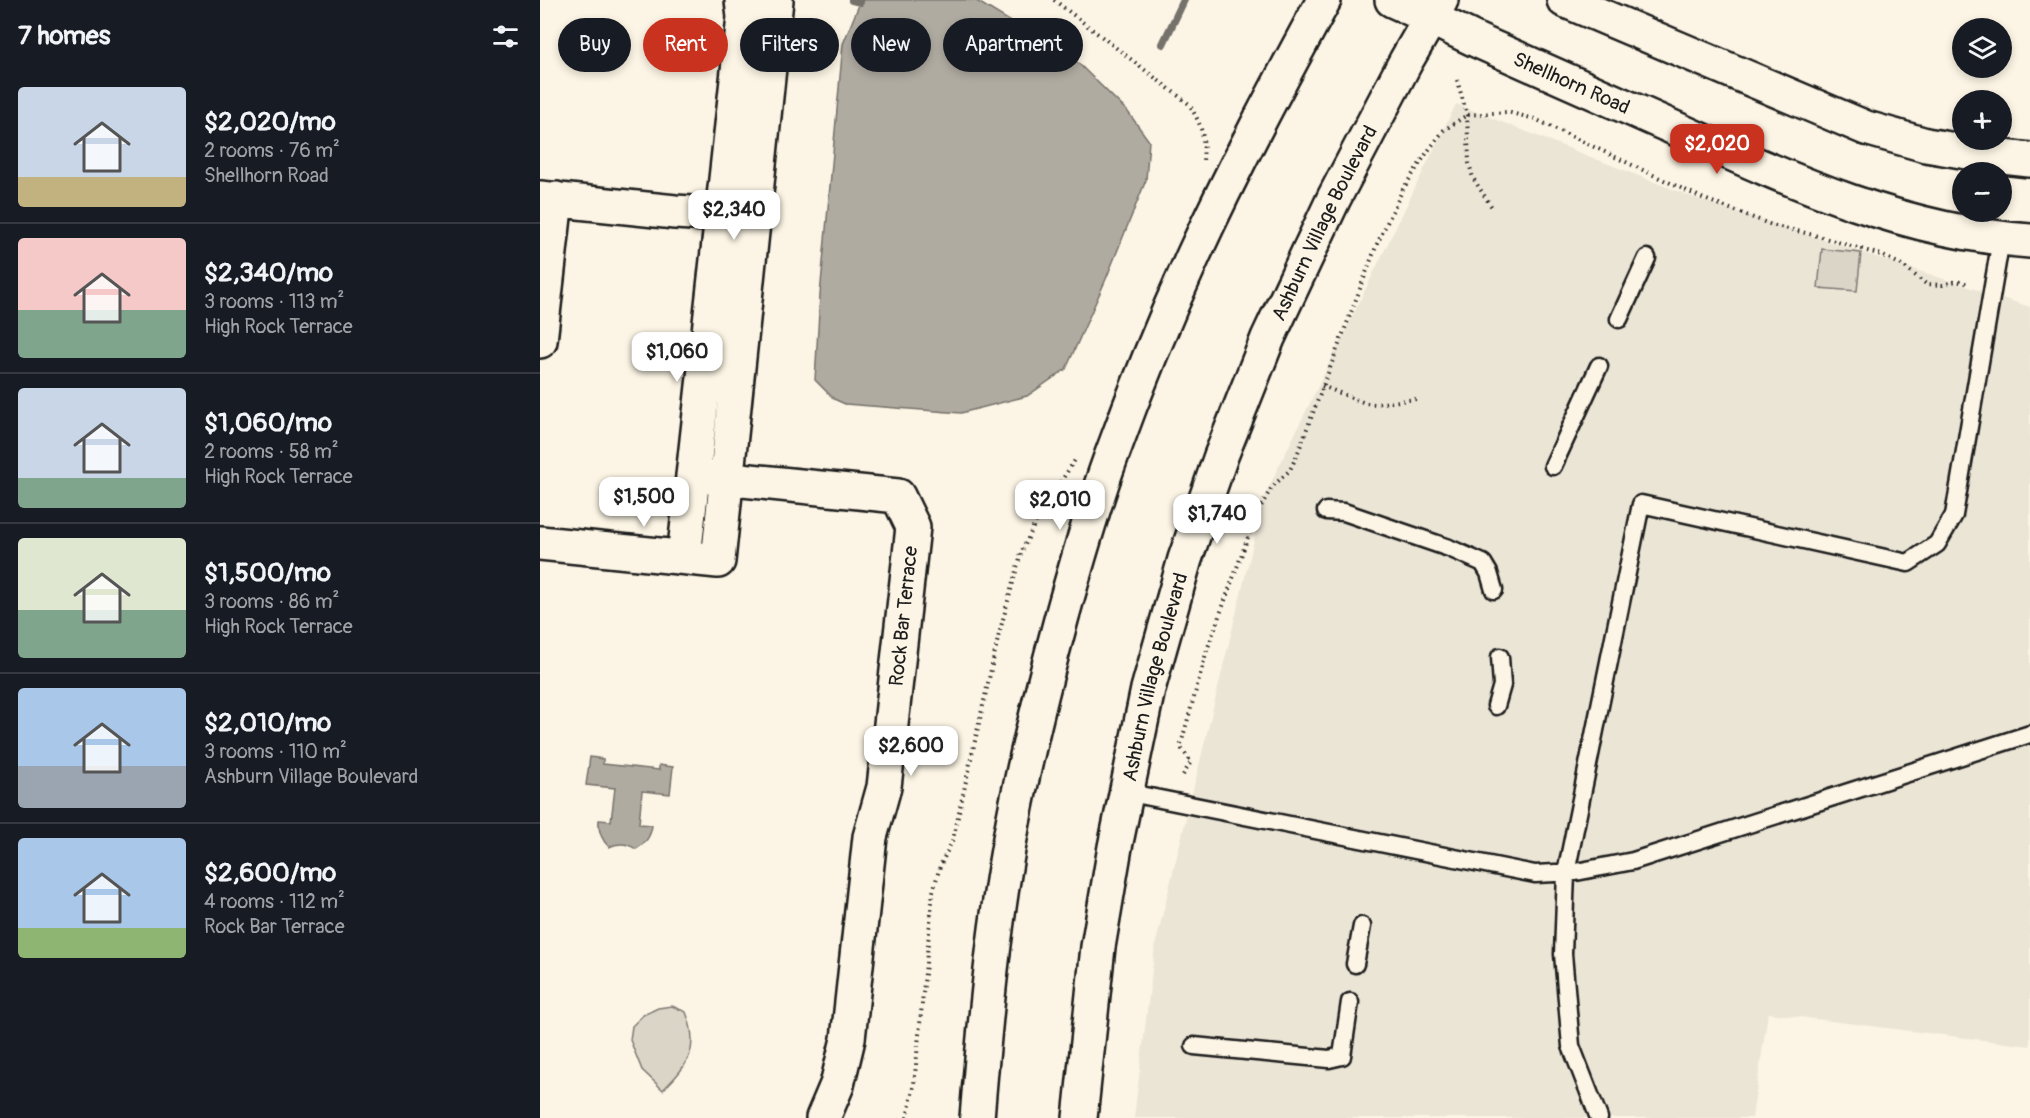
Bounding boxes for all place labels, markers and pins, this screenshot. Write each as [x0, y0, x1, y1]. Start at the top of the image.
pin: $2,020 [1668, 124, 1766, 175]
pin: $2,340 [685, 190, 783, 241]
pin: $1,060 [628, 332, 726, 383]
pin: $1,500 [595, 477, 693, 528]
pin: $2,010 [1011, 480, 1109, 531]
pin: $1,740 [1168, 494, 1266, 545]
pin: $2,600 [862, 726, 960, 777]

